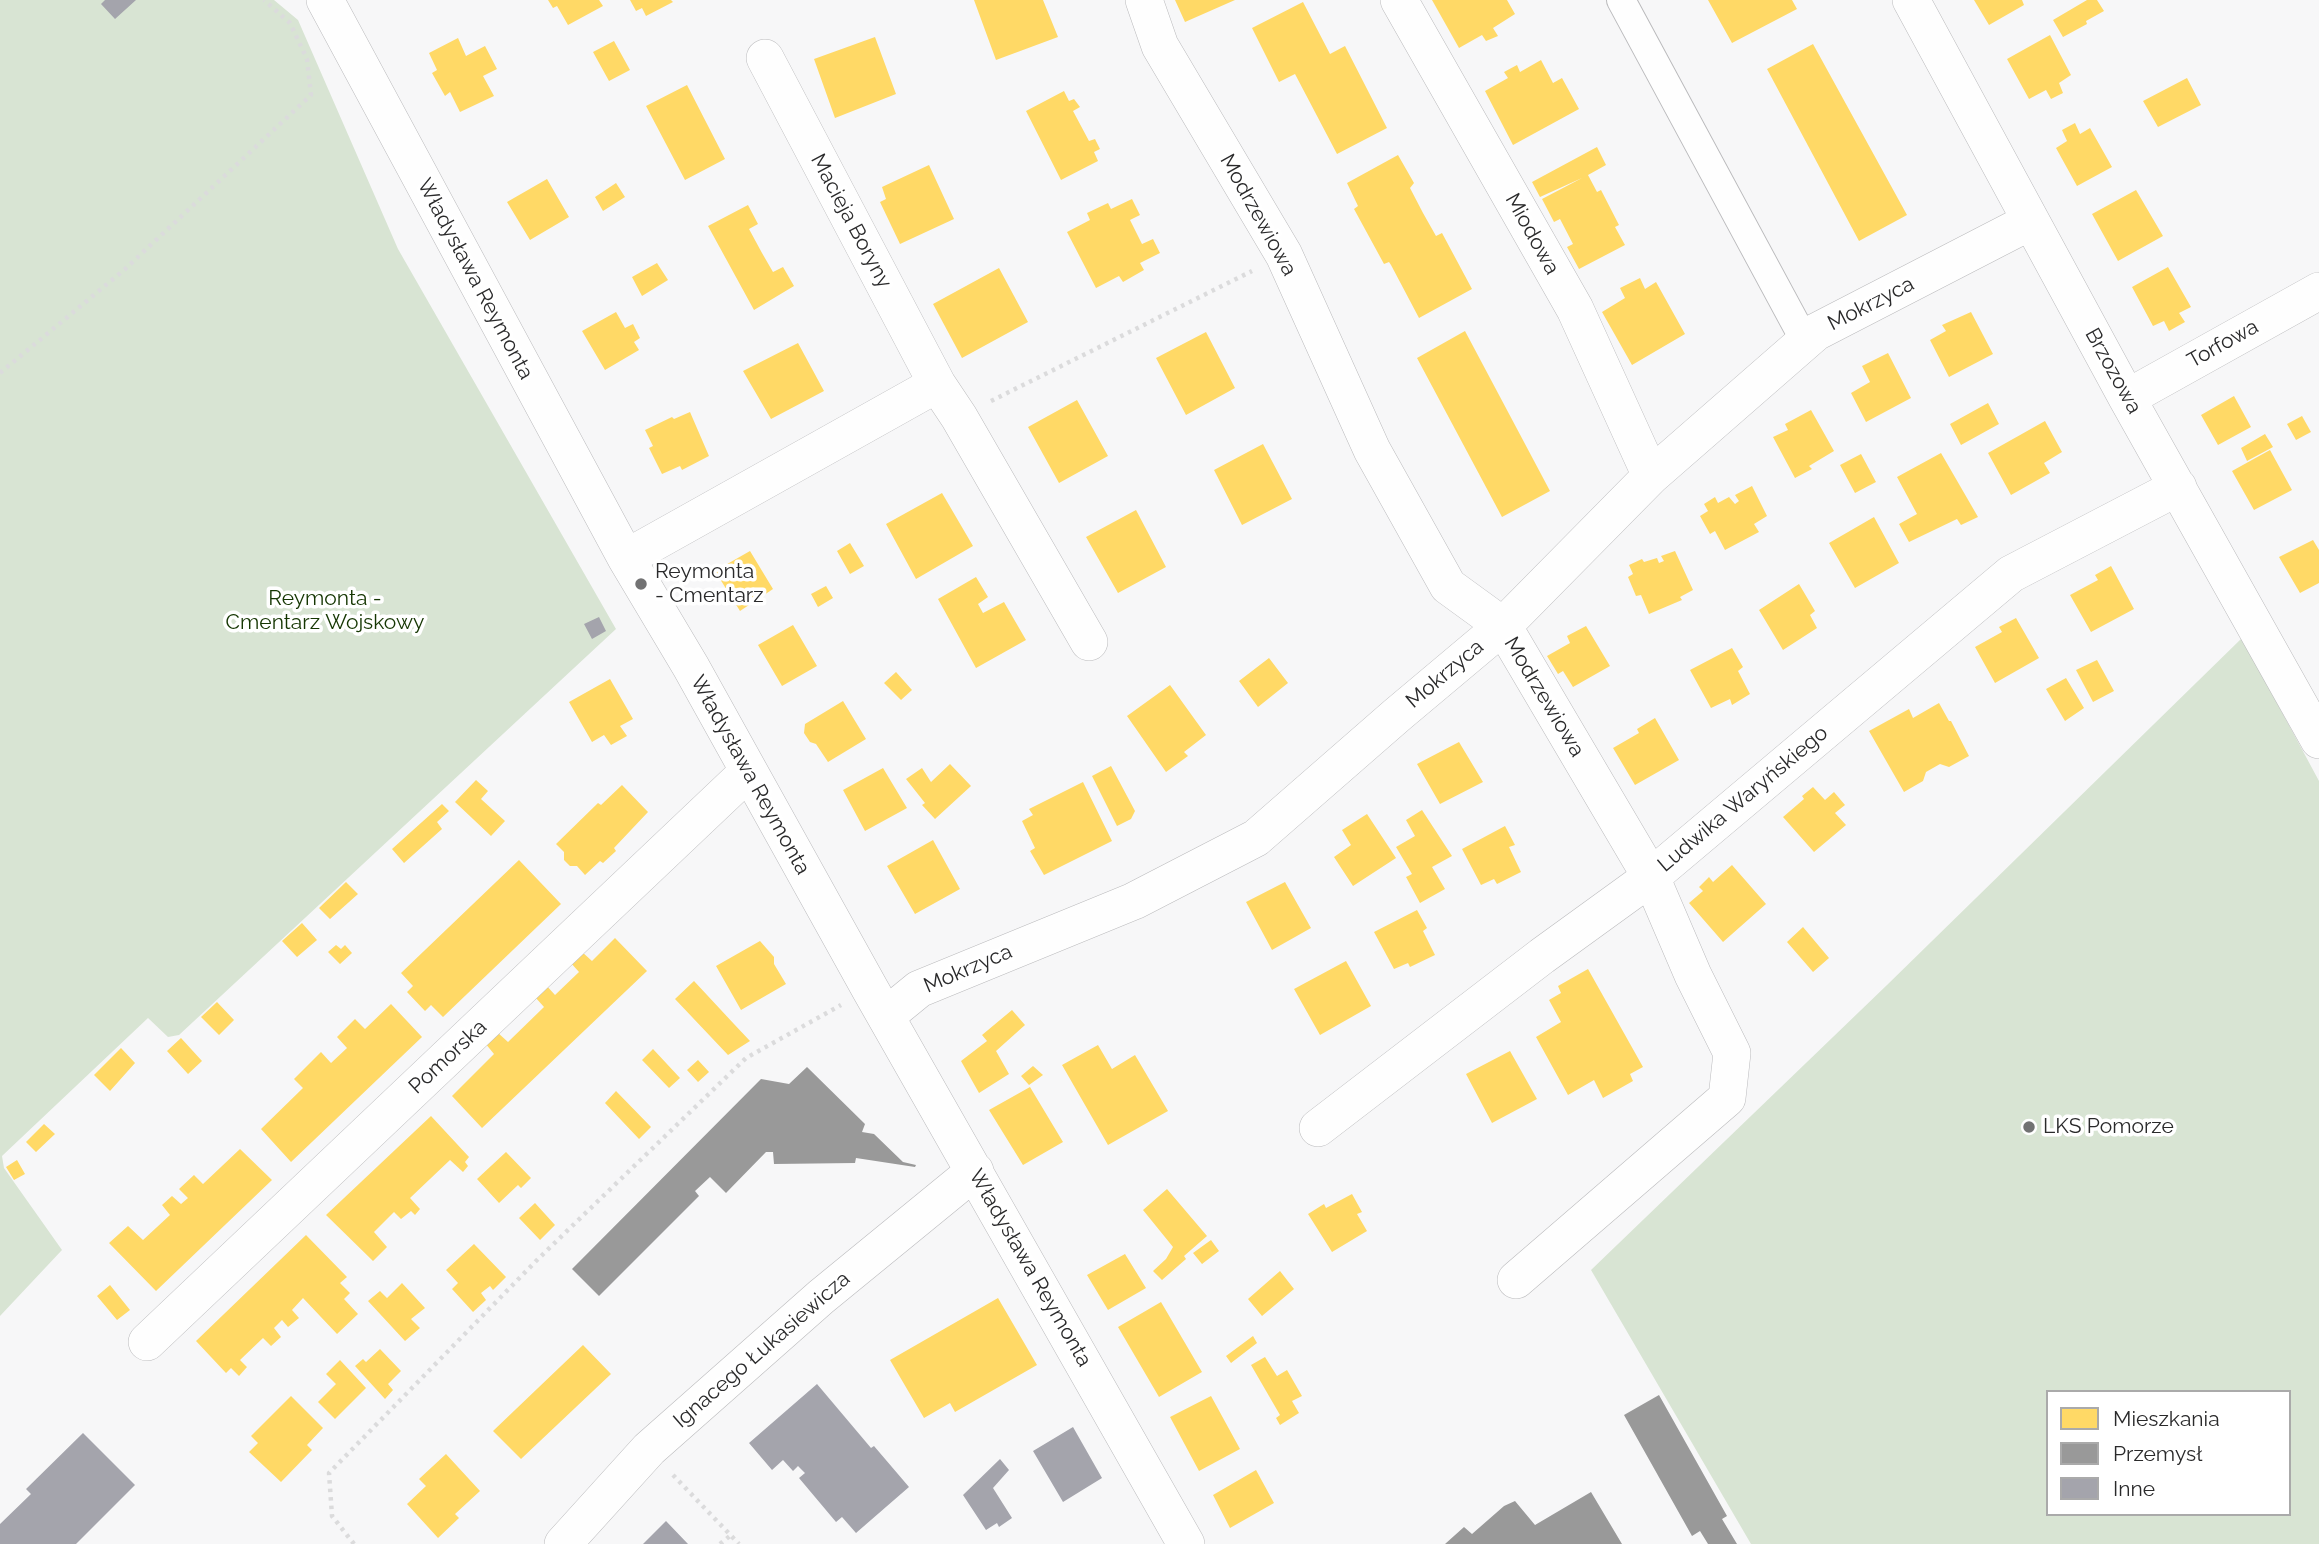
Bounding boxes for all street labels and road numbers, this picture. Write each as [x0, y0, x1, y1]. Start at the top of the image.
street label: Macieja Boryny [805, 150, 897, 292]
street label: Modrzewiowa [1214, 150, 1302, 280]
street label: Władysława Reymonta [411, 174, 539, 384]
street label: Miodowa [1499, 189, 1565, 279]
street label: Mokrzyca [1824, 272, 1918, 336]
street label: Torfowa [2183, 314, 2263, 374]
street label: Brzozowa [2079, 324, 2147, 418]
street label: Modrzewiowa [1498, 633, 1590, 761]
street label: Mokrzyca [1401, 634, 1489, 714]
street label: Władysława Reymonta [685, 671, 815, 879]
street label: Ludwika Waryńskiego [1653, 720, 1833, 878]
street label: Mokrzyca [920, 939, 1016, 999]
street label: Pomorska [404, 1015, 492, 1099]
street label: Władysława Reymonta [963, 1165, 1097, 1371]
street label: Ignacego Łukasiewicza [669, 1267, 855, 1433]

